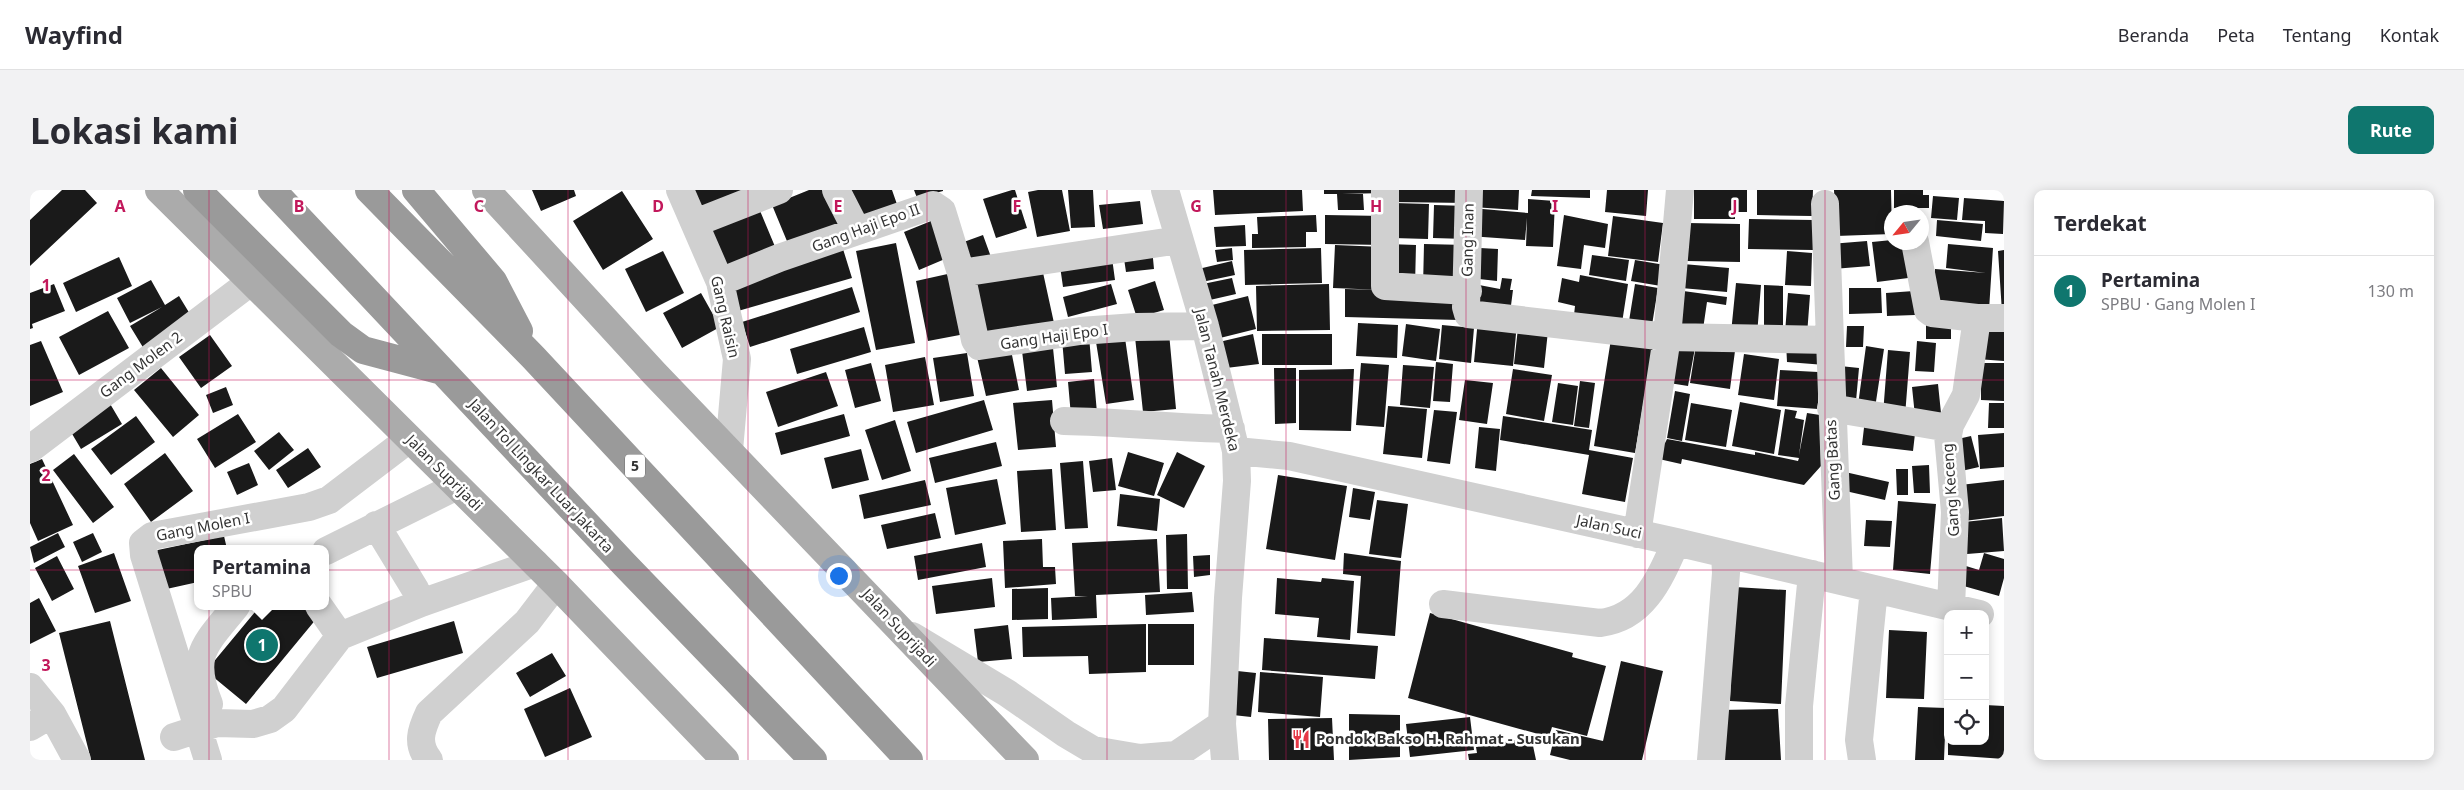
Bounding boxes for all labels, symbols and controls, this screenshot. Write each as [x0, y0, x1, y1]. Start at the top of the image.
text: Wayfind [25, 18, 123, 51]
text: Beranda [2118, 23, 2189, 47]
text: Peta [2217, 23, 2255, 47]
text: Tentang [2283, 23, 2352, 47]
text: Kontak [2380, 23, 2439, 47]
button: Rute [2348, 106, 2434, 154]
text: Lokasi kami [30, 107, 239, 154]
text: A [114, 195, 126, 217]
text: B [294, 195, 304, 217]
text: C [474, 195, 484, 217]
text: D [652, 195, 664, 217]
text: F [1013, 195, 1021, 217]
text: G [1190, 195, 1202, 217]
text: H [1370, 195, 1382, 217]
text: I [1552, 195, 1558, 217]
text: J [1730, 195, 1738, 217]
street label: Gang Haji Epo II [810, 200, 922, 256]
street label: Gang Inan [1456, 203, 1478, 277]
north arrow [1884, 205, 1929, 250]
text: Terdekat [2054, 209, 2147, 237]
text: Pertamina [2101, 267, 2200, 293]
text: 1 [41, 274, 51, 296]
street label: Gang Raisin [707, 274, 745, 360]
text: 1 [2065, 280, 2075, 302]
text: 130 m [2367, 280, 2414, 302]
text: SPBU · Gang Molen I [2101, 293, 2256, 315]
street label: Jalan Tanah Merdeka [1190, 304, 1245, 453]
street label: Gang Haji Epo I [999, 319, 1109, 353]
street label: Gang Molen 2 [95, 327, 186, 402]
street label: Jalan Tol Lingkar Luar Jakarta [464, 393, 618, 557]
street label: Gang Batas [1820, 419, 1844, 501]
street label: Jalan Suprijadi [401, 428, 487, 515]
street label: Gang Keceng [1937, 443, 1963, 537]
road number: 5 [625, 454, 645, 478]
text: 2 [41, 464, 51, 486]
street label: Gang Molen I [154, 507, 251, 545]
street label: Jalan Suci [1573, 509, 1644, 543]
popup [194, 545, 329, 610]
text: Pertamina [212, 554, 311, 580]
your location [826, 563, 852, 589]
text: SPBU [212, 580, 252, 602]
street label: Jalan Suprijadi [857, 582, 941, 671]
map controls [1944, 610, 1989, 745]
button: + [1944, 610, 1989, 655]
pin: 1 [246, 626, 278, 664]
text: 3 [41, 654, 51, 676]
button: − [1944, 655, 1989, 700]
button: locate [1944, 700, 1989, 745]
restaurant icon: Pondok Bakso H. Rahmat - Susukan [1290, 728, 1312, 750]
place label: Pondok Bakso H. Rahmat - Susukan [1316, 728, 1580, 748]

